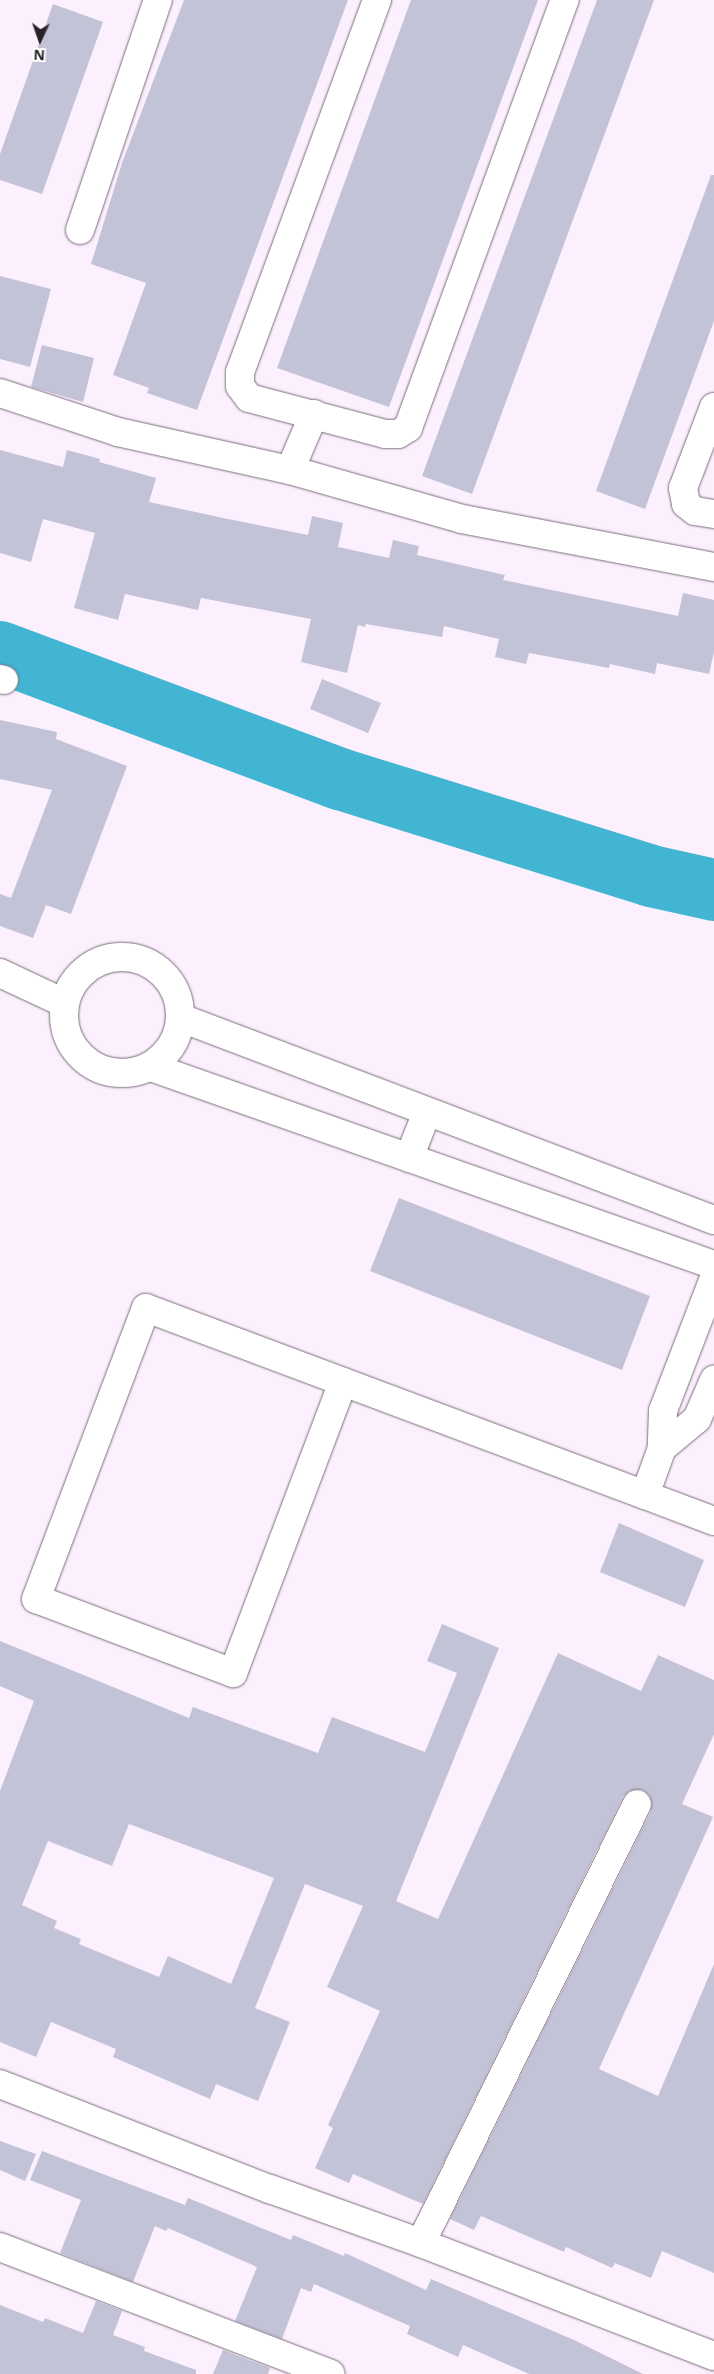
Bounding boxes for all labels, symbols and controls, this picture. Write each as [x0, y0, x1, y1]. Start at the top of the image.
north arrow [15, 15, 65, 65]
text: N [33, 46, 45, 65]

